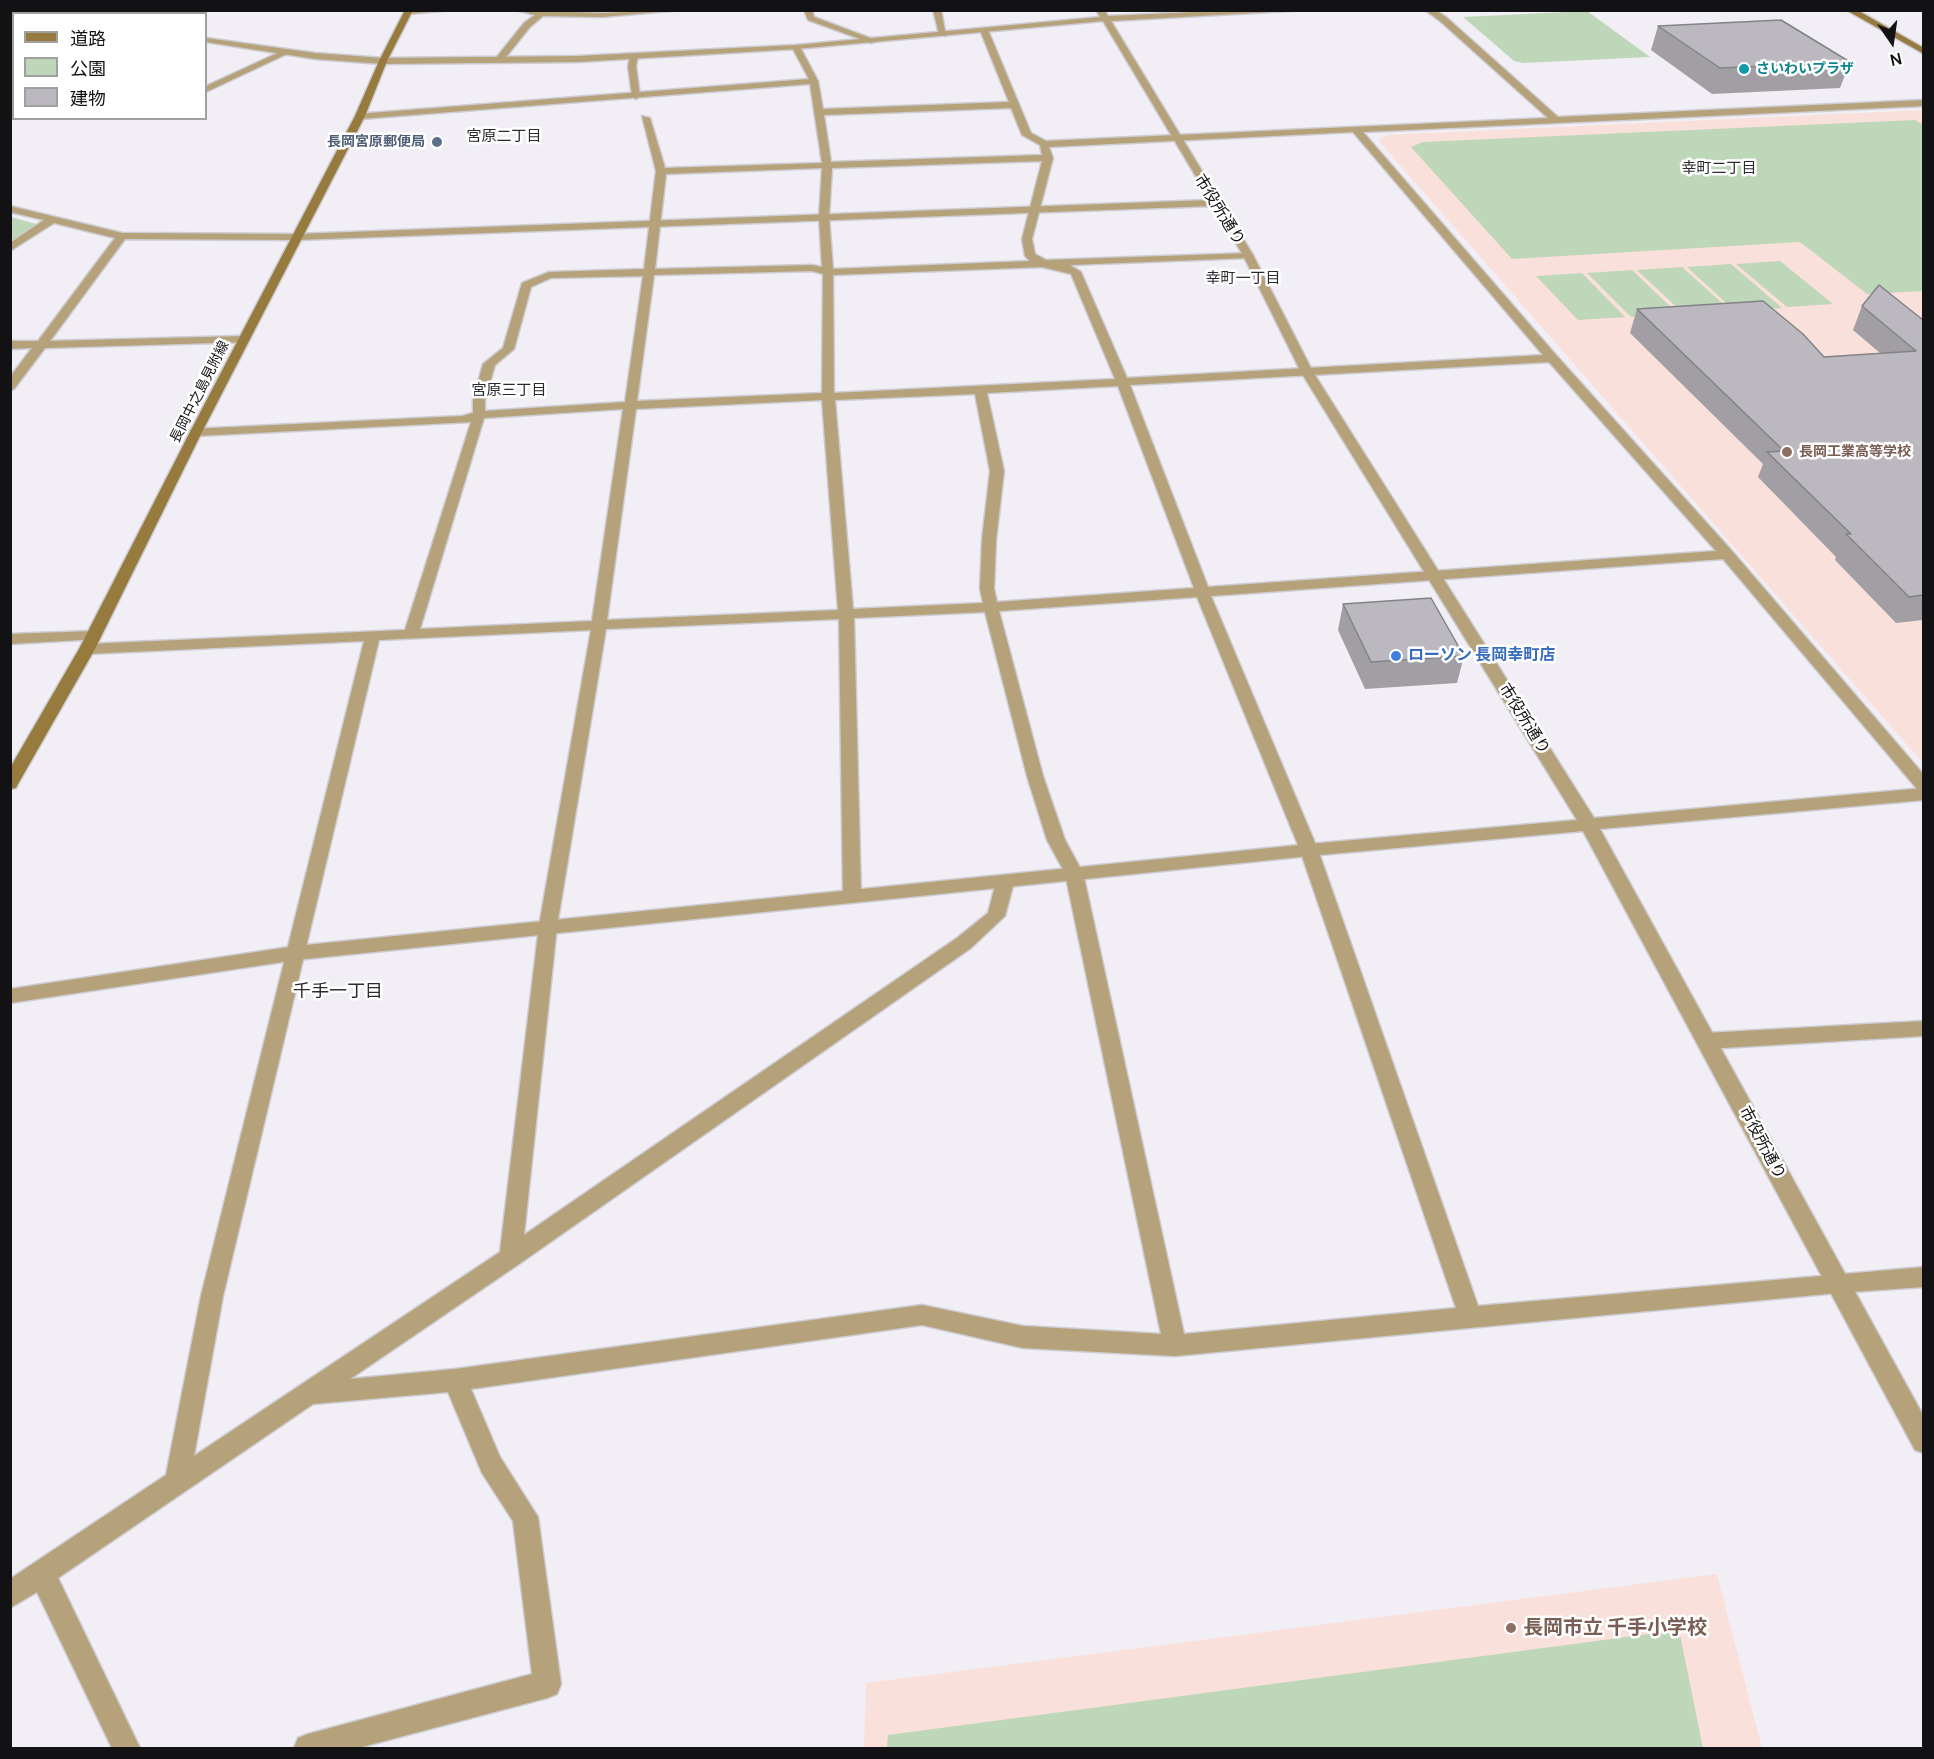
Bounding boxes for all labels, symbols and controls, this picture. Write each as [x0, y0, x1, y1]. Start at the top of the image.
legend [12, 12, 207, 120]
north arrow [1862, 12, 1922, 72]
text: 道路 [70, 26, 106, 50]
text: N [1888, 48, 1904, 72]
text: 公園 [70, 56, 106, 80]
place label: さいわいプラザ [1756, 61, 1854, 77]
marker: さいわいプラザ [1737, 62, 1751, 76]
text: 建物 [70, 86, 106, 110]
district label: 宮原二丁目 [467, 128, 541, 146]
place label: 長岡宮原郵便局 [327, 134, 425, 150]
marker: 長岡宮原郵便局 [430, 135, 444, 149]
district label: 幸町二丁目 [1682, 160, 1756, 178]
street label: 市役所通り [1190, 171, 1248, 249]
district label: 幸町一丁目 [1206, 270, 1280, 288]
street label: 長岡中之島見附線 [167, 338, 233, 446]
district label: 宮原三丁目 [472, 382, 546, 400]
place label: 長岡工業高等学校 [1799, 444, 1911, 460]
marker: 長岡工業高等学校 [1780, 445, 1794, 459]
place label: ローソン 長岡幸町店 [1408, 646, 1555, 666]
marker: ローソン 長岡幸町店 [1389, 649, 1403, 663]
street label: 市役所通り [1495, 680, 1553, 758]
district label: 千手一丁目 [293, 981, 383, 1003]
street label: 市役所通り [1735, 1103, 1789, 1183]
place label: 長岡市立 千手小学校 [1523, 1616, 1707, 1640]
marker: 長岡市立 千手小学校 [1504, 1621, 1518, 1635]

